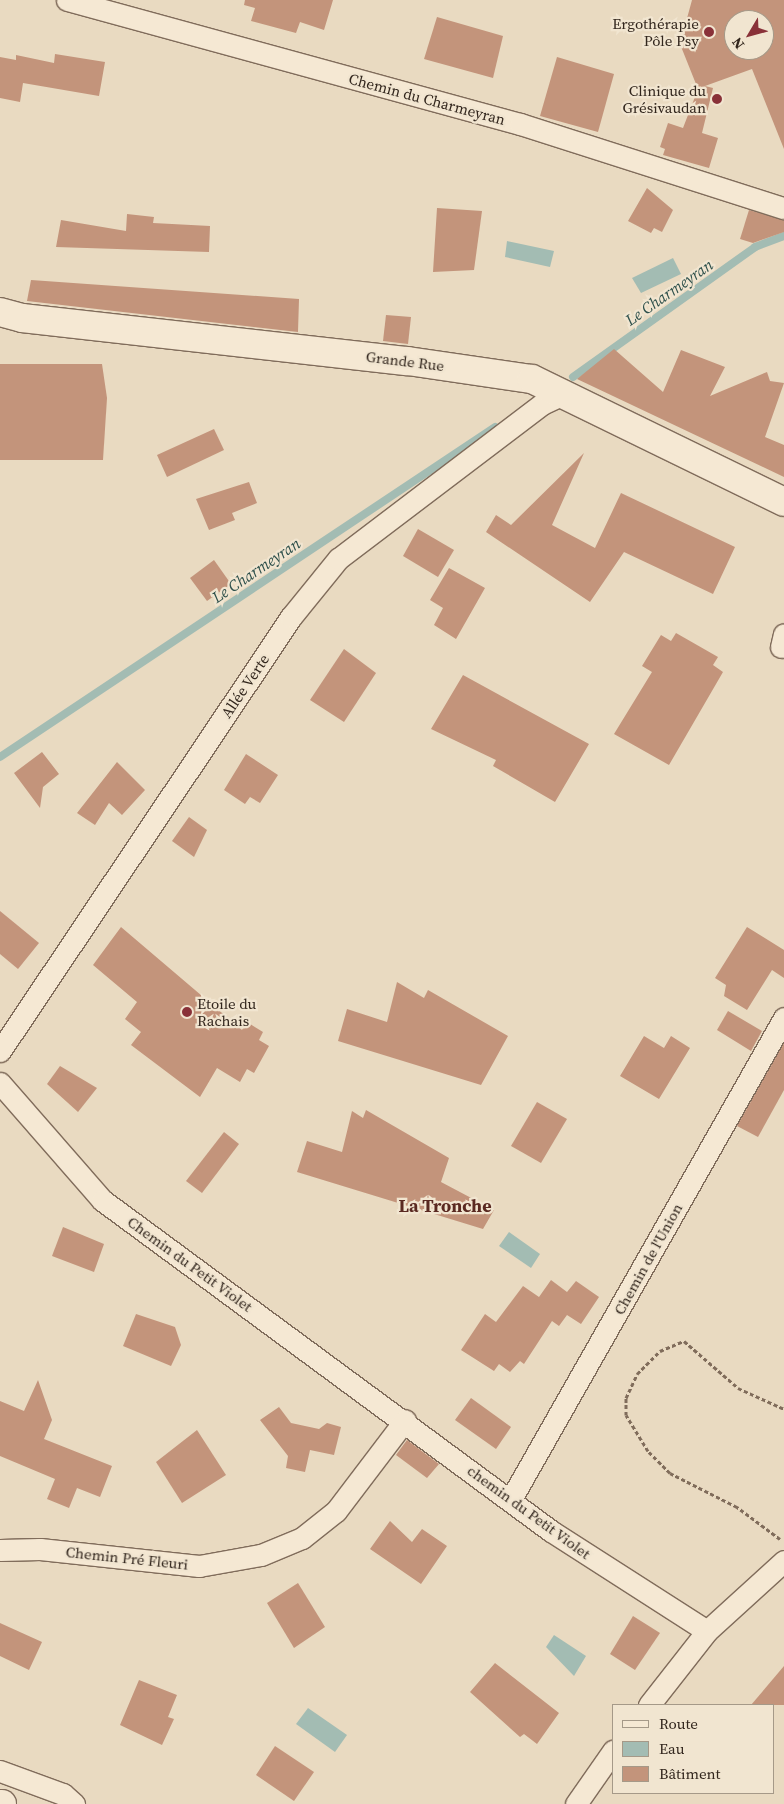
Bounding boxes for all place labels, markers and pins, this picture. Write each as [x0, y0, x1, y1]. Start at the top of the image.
place label: Ergothérapie Pôle Psy [612, 14, 699, 49]
marker: Ergothérapie Pôle Psy [703, 26, 715, 38]
place label: Clinique du Grésivaudan [623, 81, 706, 116]
marker: Clinique du Grésivaudan [710, 92, 724, 106]
place label: Etoile du Rachais [197, 994, 256, 1029]
marker: Etoile du Rachais [181, 1006, 193, 1018]

